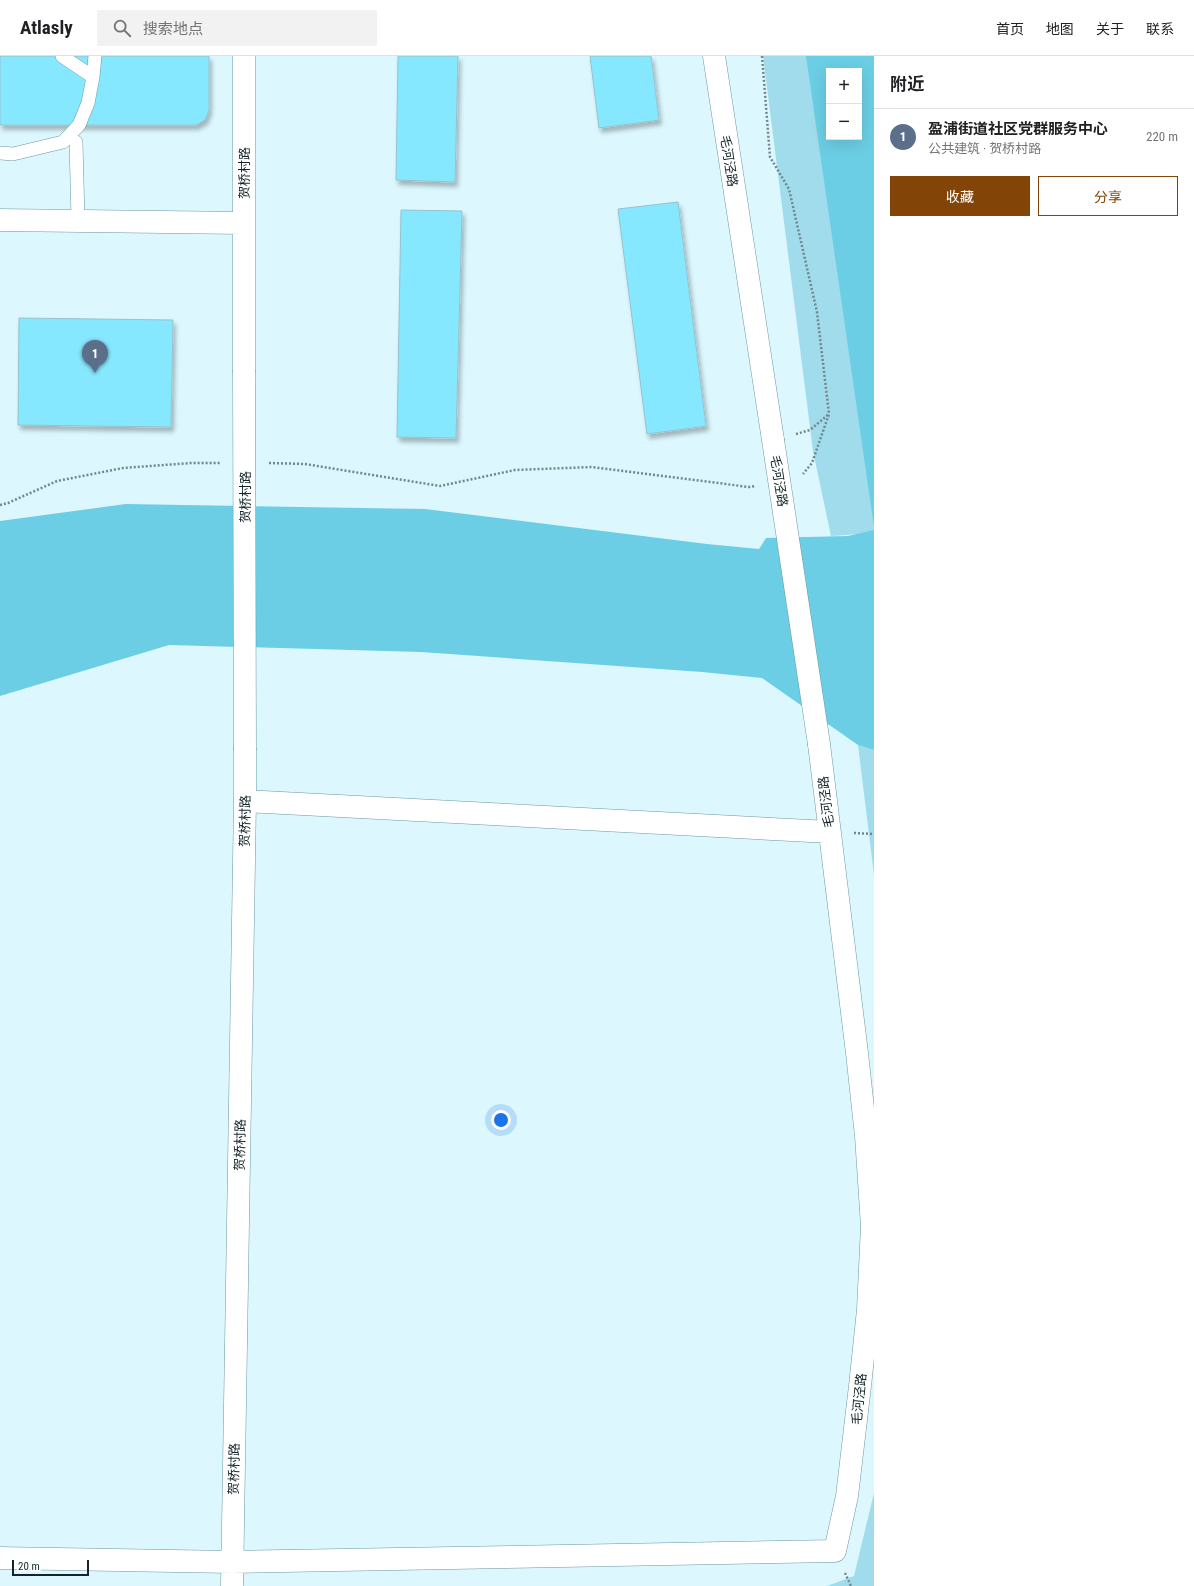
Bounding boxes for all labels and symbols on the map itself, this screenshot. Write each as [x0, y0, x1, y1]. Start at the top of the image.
street label: 毛河泾路 [718, 134, 740, 188]
street label: 贺桥村路 [237, 147, 252, 199]
pin: 1 [82, 340, 108, 373]
street label: 毛河泾路 [768, 454, 790, 508]
street label: 贺桥村路 [238, 471, 253, 523]
street label: 毛河泾路 [815, 775, 837, 829]
street label: 贺桥村路 [237, 795, 253, 847]
your location [491, 1110, 511, 1130]
street label: 贺桥村路 [232, 1119, 248, 1171]
street label: 毛河泾路 [849, 1372, 869, 1426]
street label: 贺桥村路 [226, 1443, 242, 1495]
scale bar [12, 1558, 89, 1577]

